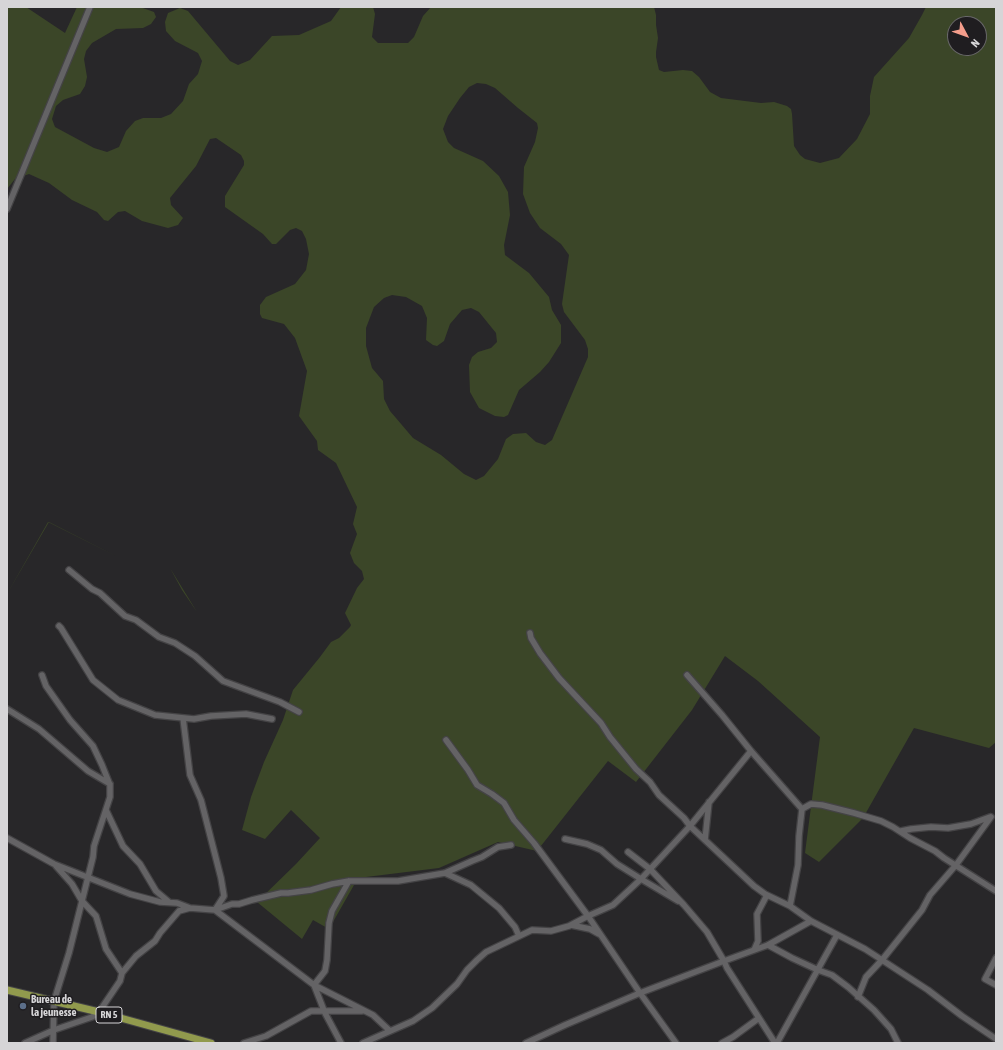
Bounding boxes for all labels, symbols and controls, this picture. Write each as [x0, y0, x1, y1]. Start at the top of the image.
north arrow [947, 16, 987, 56]
text: N [969, 37, 982, 50]
place label: Bureau de la jeunesse [31, 993, 76, 1019]
marker: Bureau de la jeunesse [18, 1001, 28, 1011]
road number: RN 5 [96, 1007, 122, 1023]

